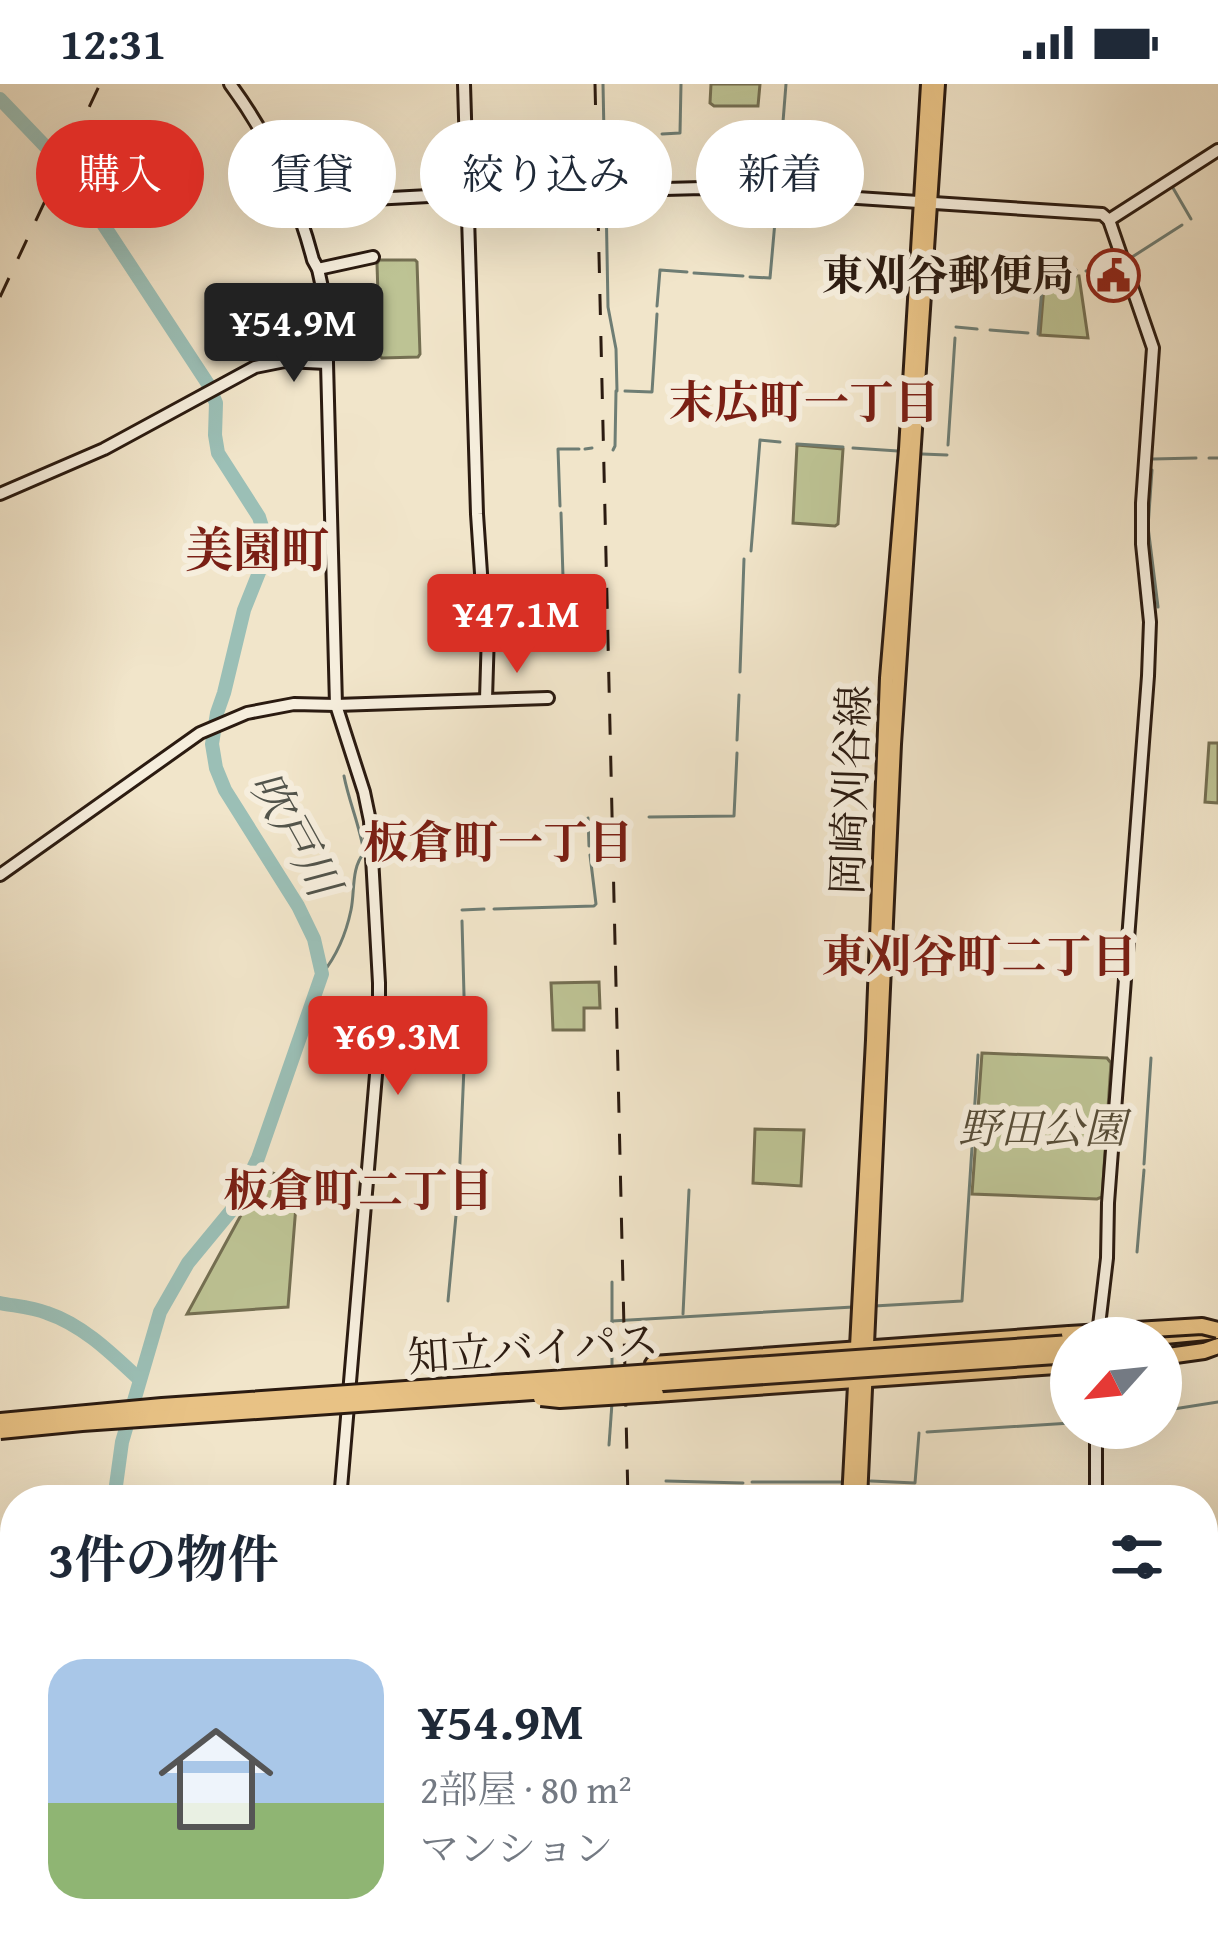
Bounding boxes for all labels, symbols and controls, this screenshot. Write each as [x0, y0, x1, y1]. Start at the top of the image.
text: 12:31 [60, 10, 166, 75]
chip: 購入 [36, 120, 204, 228]
chip: 賃貸 [228, 120, 396, 228]
chip: 絞り込み [420, 120, 672, 228]
chip: 新着 [696, 120, 864, 228]
place label: 東刈谷郵便局 [822, 244, 1074, 305]
public building icon: 東刈谷郵便局 [1085, 247, 1141, 303]
pin: ¥54.9M [196, 283, 392, 385]
text: ¥54.9M [231, 293, 357, 350]
district label: 末広町一丁目 [669, 369, 939, 434]
district label: 美園町 [185, 514, 329, 585]
pin: ¥47.1M [419, 574, 615, 676]
text: ¥47.1M [454, 584, 580, 641]
street label: 岡崎刈谷線 [815, 684, 884, 896]
water label: 吹戸川 [234, 758, 359, 912]
district label: 板倉町一丁目 [363, 809, 633, 874]
district label: 東刈谷町二丁目 [821, 923, 1137, 988]
pin: ¥69.3M [300, 996, 496, 1098]
text: ¥69.3M [335, 1006, 461, 1063]
park label: 野田公園 [958, 1097, 1132, 1158]
district label: 板倉町二丁目 [223, 1157, 493, 1222]
street label: 知立バイパス [406, 1308, 660, 1387]
north arrow [1050, 1317, 1182, 1449]
map controls [1050, 1317, 1182, 1449]
text: 3件の物件 [48, 1521, 278, 1596]
icon: filters [1104, 1524, 1170, 1590]
text: ¥54.9M [420, 1683, 584, 1758]
icon: home [144, 1707, 288, 1851]
text: 2部屋 · 80 m² [420, 1760, 632, 1817]
text: マンション [420, 1819, 613, 1876]

